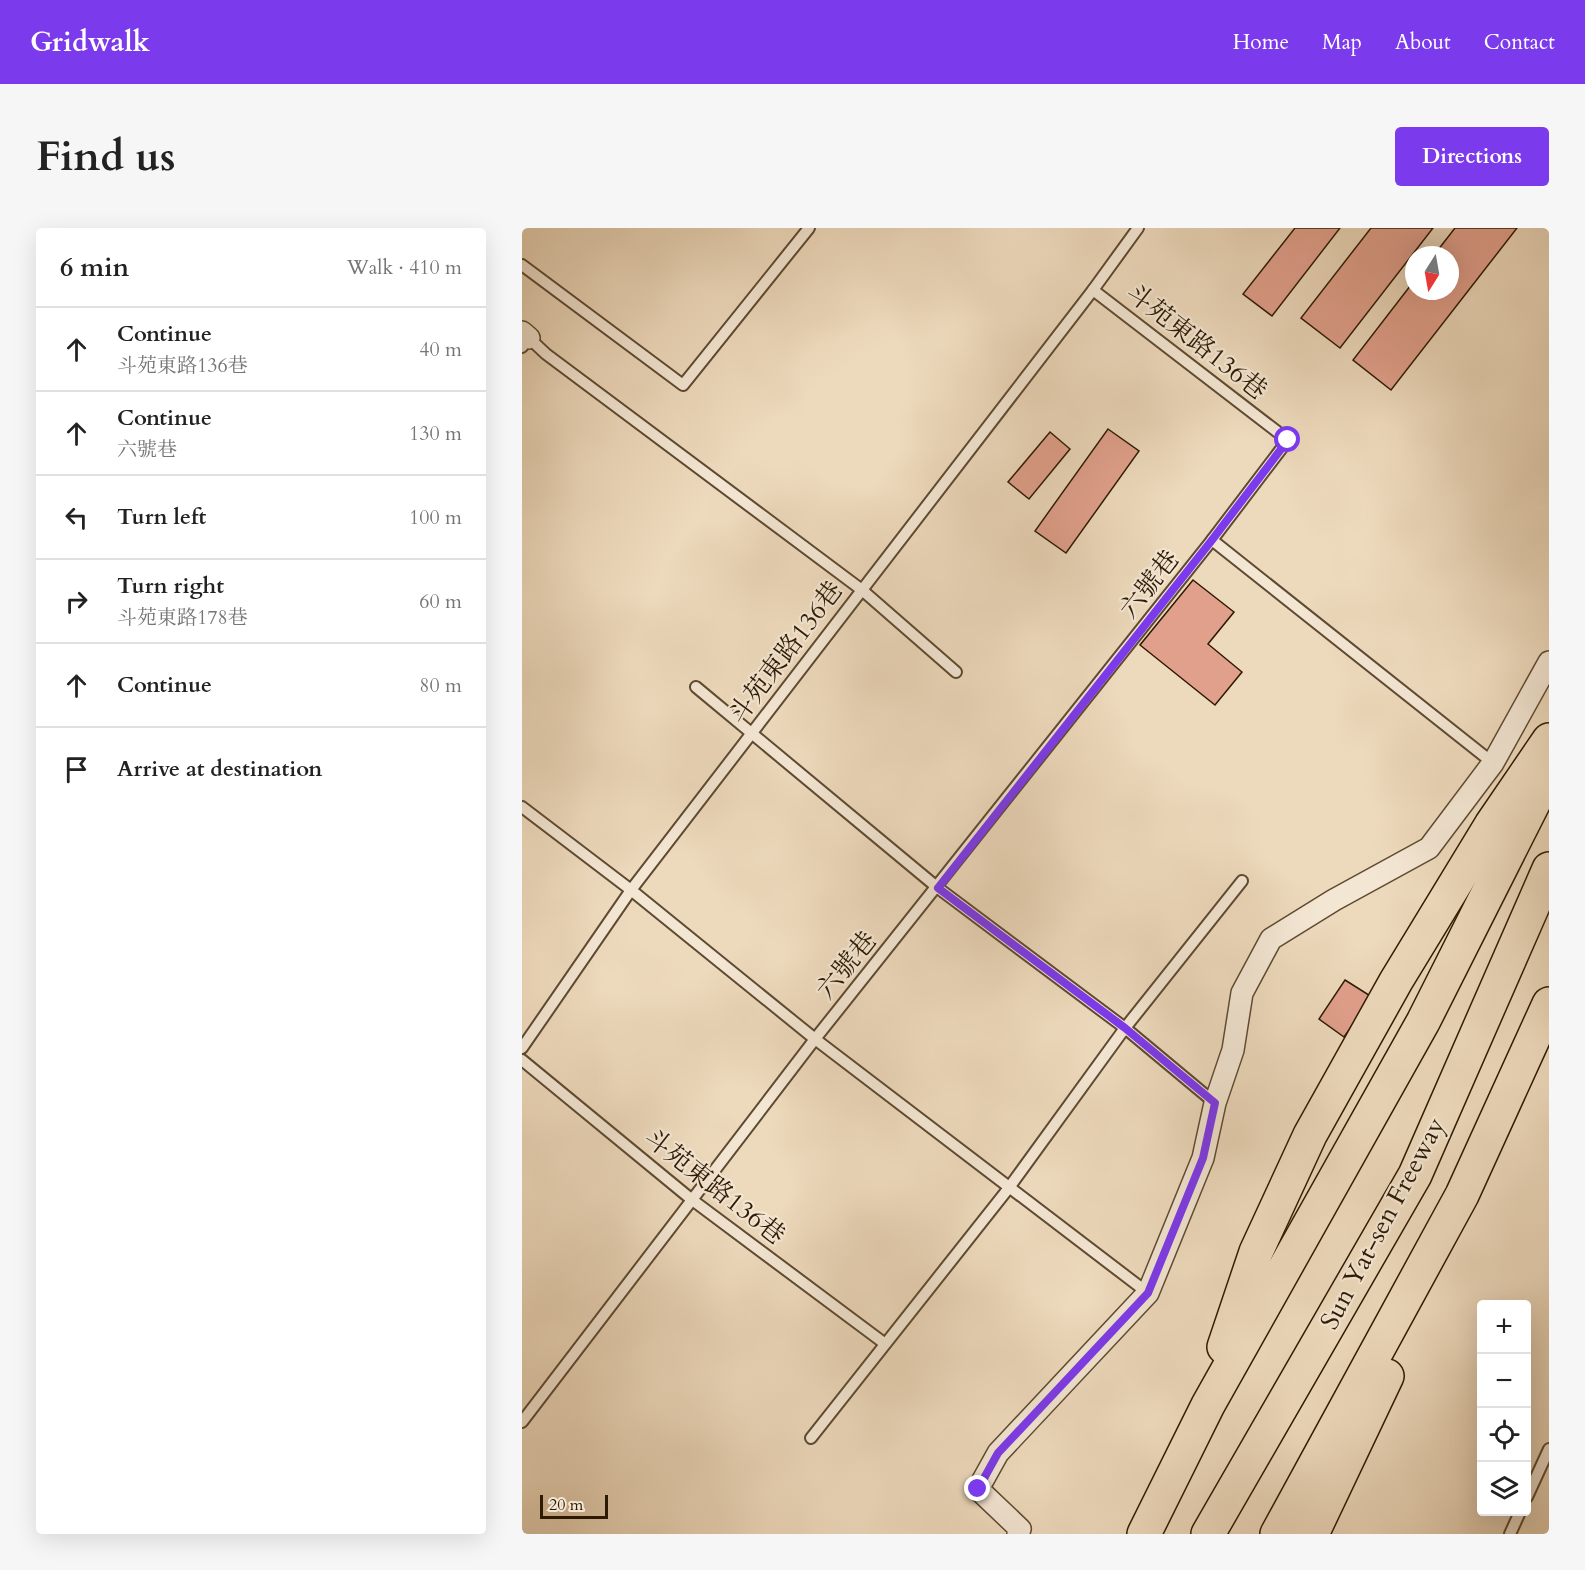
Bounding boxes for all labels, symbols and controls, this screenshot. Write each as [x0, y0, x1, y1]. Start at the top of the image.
text: Gridwalk [30, 23, 150, 61]
text: Home [1233, 28, 1289, 57]
text: Map [1322, 28, 1362, 57]
text: About [1395, 28, 1451, 57]
text: Contact [1484, 28, 1555, 57]
button: Directions [1395, 127, 1549, 186]
text: Find us [36, 128, 176, 185]
north arrow [1405, 246, 1459, 300]
text: 6 min [60, 250, 129, 285]
text: Walk · 410 m [347, 254, 462, 281]
street label: 斗苑東路136巷 [1119, 275, 1274, 408]
text: Continue [117, 319, 212, 349]
icon: ahead [60, 333, 93, 366]
text: 40 m [419, 336, 462, 363]
text: 斗苑東路136巷 [117, 352, 248, 379]
text: Continue [117, 403, 212, 433]
icon: ahead [60, 417, 93, 450]
text: 130 m [409, 420, 462, 447]
route start [1274, 426, 1300, 452]
text: 六號巷 [117, 436, 177, 463]
icon: left [60, 501, 93, 534]
text: Turn left [117, 502, 206, 532]
text: 100 m [409, 504, 462, 531]
street label: 六號巷 [1112, 543, 1187, 626]
text: Turn right [117, 571, 224, 601]
street label: 斗苑東路136巷 [720, 574, 851, 731]
icon: right [60, 585, 93, 618]
text: 60 m [419, 588, 462, 615]
text: 斗苑東路178巷 [117, 604, 248, 631]
icon: ahead [60, 669, 93, 702]
text: Continue [117, 670, 212, 700]
text: 80 m [419, 672, 462, 699]
icon: arrive [60, 753, 93, 786]
text: Arrive at destination [117, 754, 322, 784]
street label: 六號巷 [808, 924, 885, 1007]
street label: Sun Yat-sen Freeway [1312, 1111, 1453, 1335]
street label: 斗苑東路136巷 [637, 1120, 792, 1253]
map controls [1477, 1300, 1531, 1516]
button: + [1477, 1300, 1531, 1354]
button: − [1477, 1354, 1531, 1408]
button: locate [1477, 1408, 1531, 1462]
button: layers [1477, 1462, 1531, 1516]
route end [964, 1475, 990, 1501]
scale bar [540, 1492, 608, 1520]
text: 20 m [549, 1494, 583, 1516]

